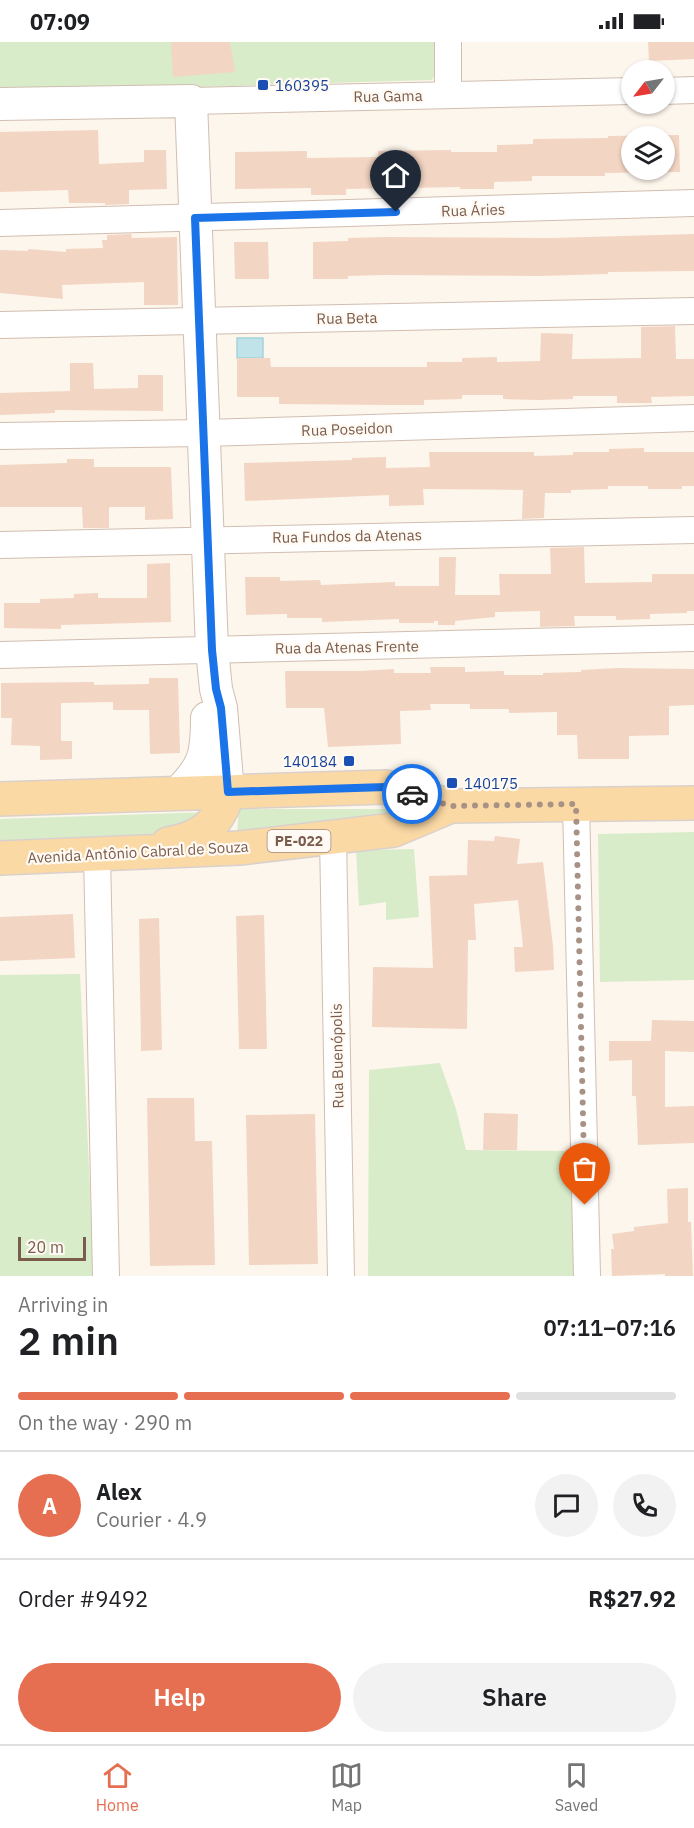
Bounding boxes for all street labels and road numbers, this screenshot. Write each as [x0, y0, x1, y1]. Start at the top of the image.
street label: Rua Gama [353, 86, 423, 106]
street label: Rua Áries [441, 199, 505, 221]
street label: Rua Beta [316, 308, 378, 328]
street label: Rua Poseidon [301, 418, 393, 440]
street label: Rua Fundos da Atenas [272, 525, 422, 547]
street label: Rua da Atenas Frente [275, 636, 419, 658]
road number: PE-022 [268, 830, 330, 852]
street label: Avenida Antônio Cabral de Souza [27, 837, 249, 867]
street label: Rua Buenópolis [327, 1003, 347, 1109]

